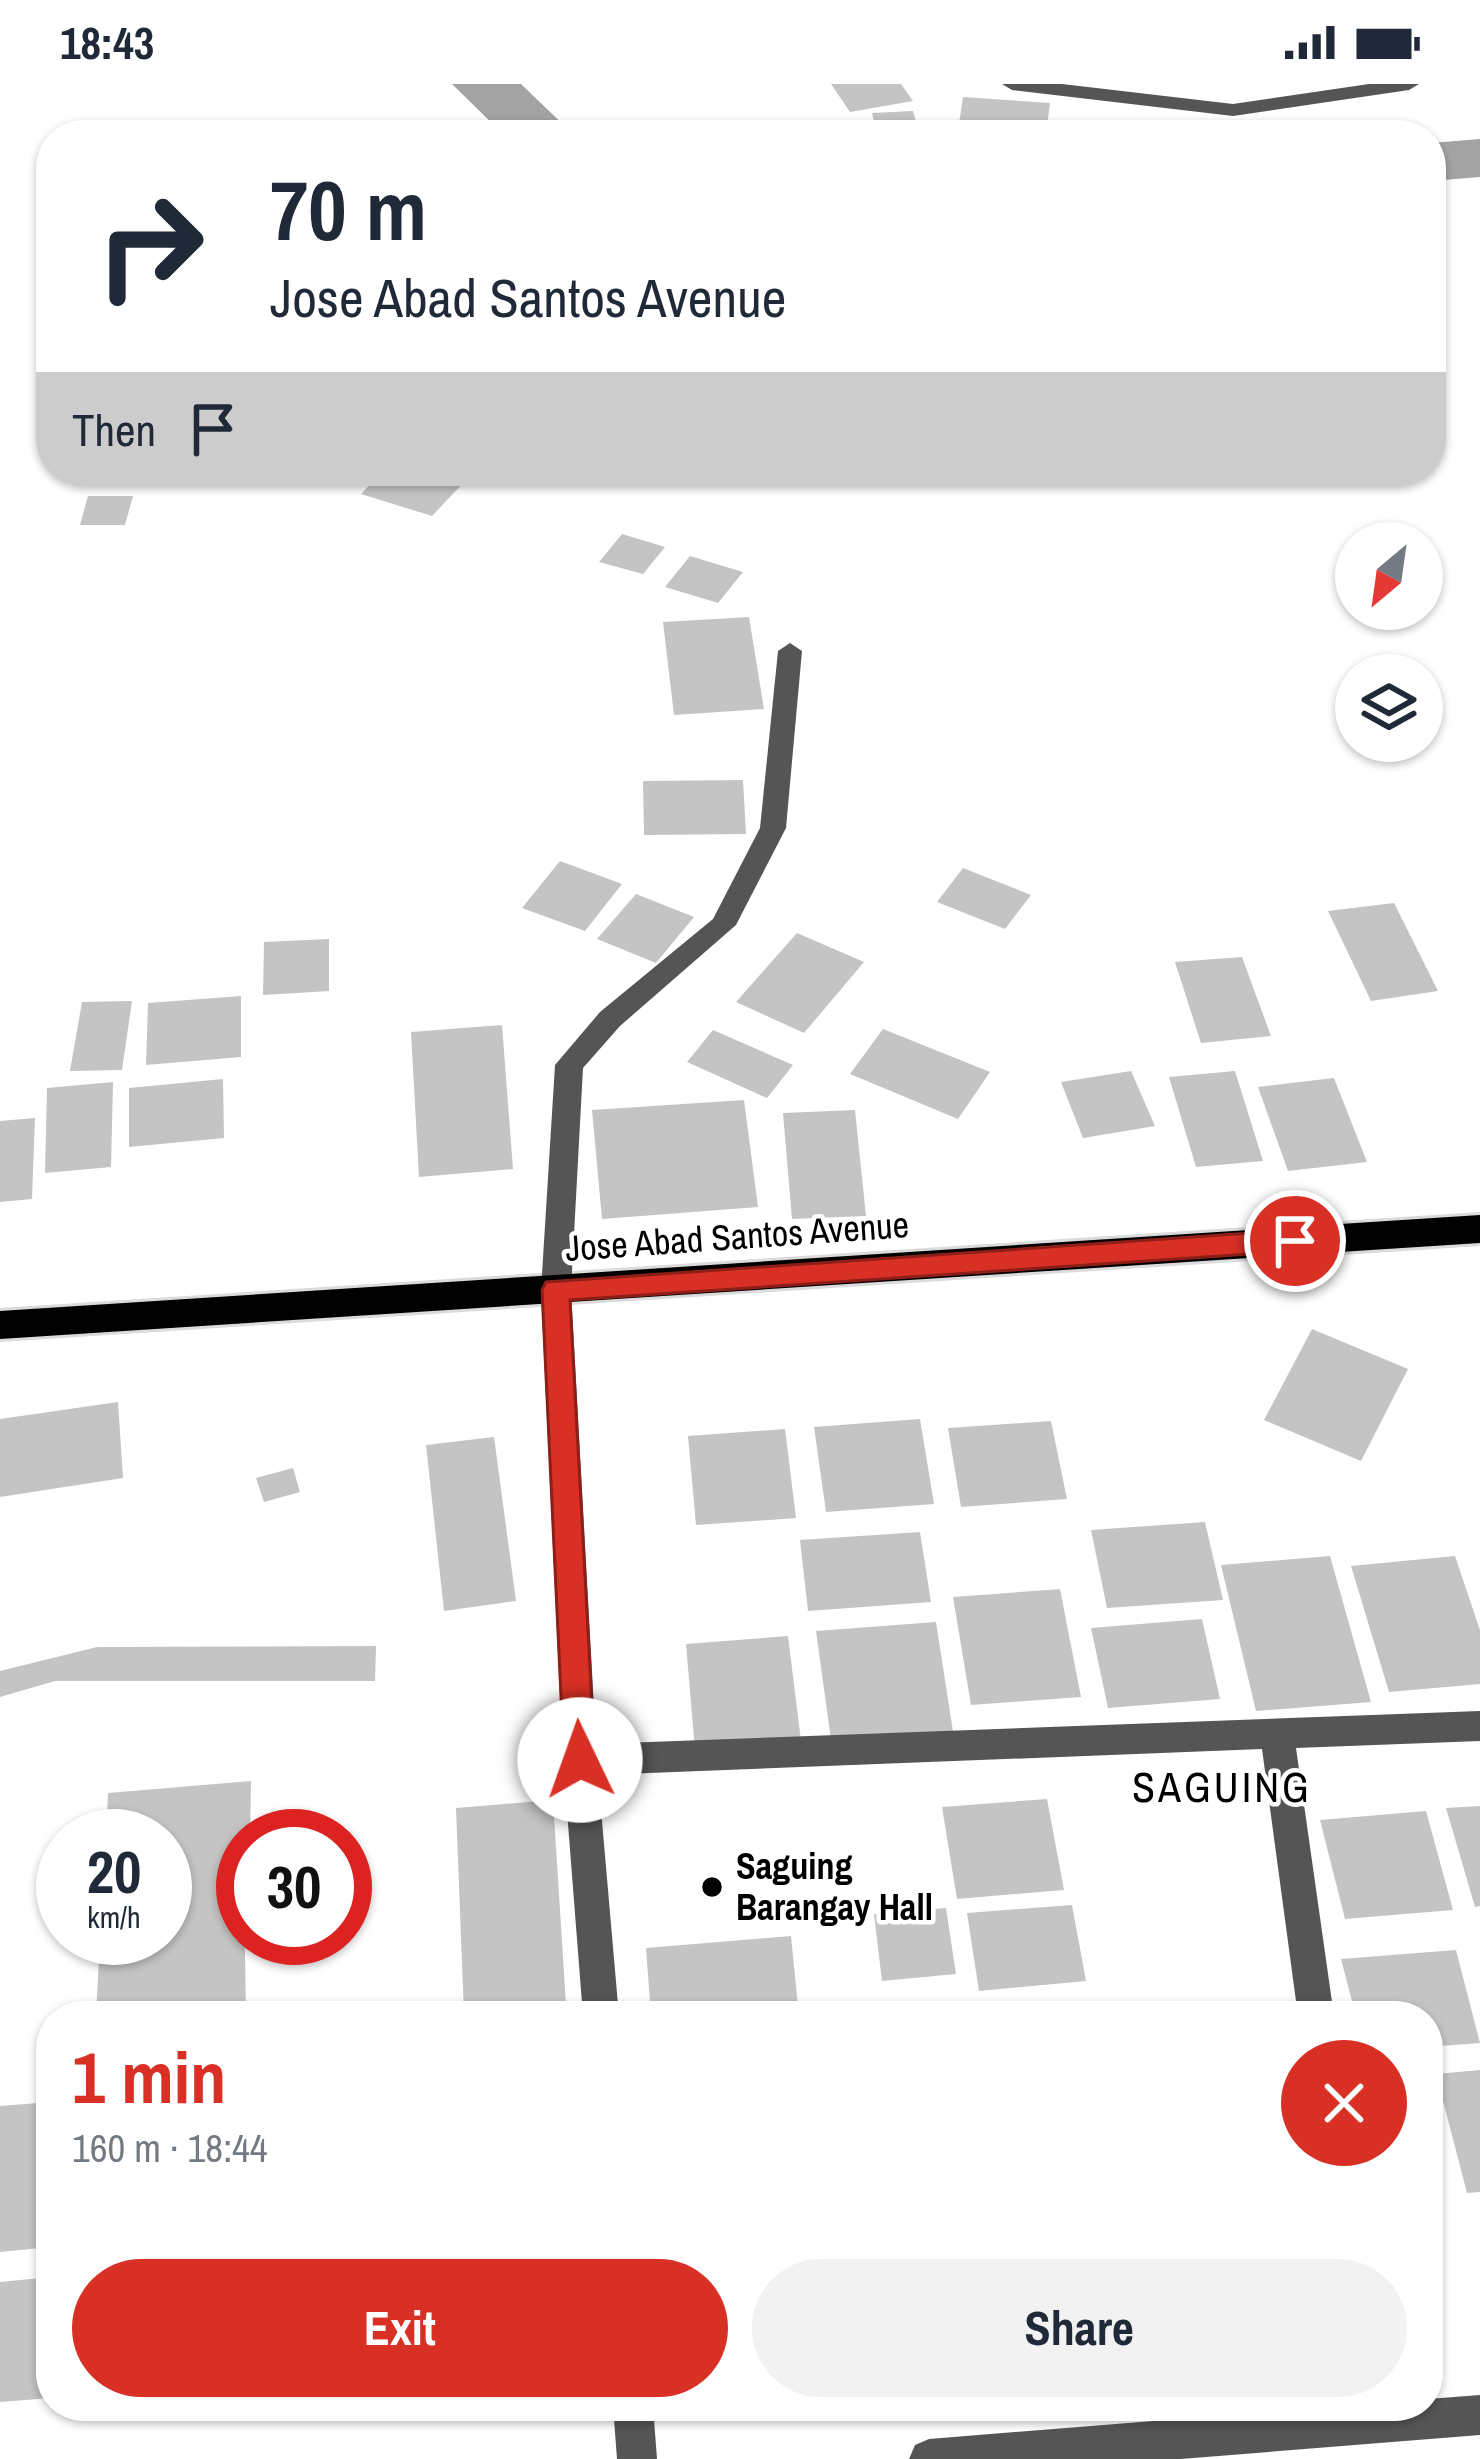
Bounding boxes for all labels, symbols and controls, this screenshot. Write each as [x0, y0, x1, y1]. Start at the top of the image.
text: 18:43 [60, 12, 154, 73]
text: 70 m [270, 153, 427, 266]
icon: right [72, 168, 228, 324]
text: Jose Abad Santos Avenue [270, 261, 786, 334]
icon: arrive [180, 396, 246, 462]
text: Then [72, 399, 156, 460]
north arrow [1335, 522, 1443, 630]
map controls [1335, 522, 1443, 762]
button: layers [1335, 654, 1443, 762]
pin [1244, 1190, 1346, 1292]
street label: Jose Abad Santos Avenue [564, 1200, 910, 1272]
icon: arrive [1262, 1208, 1328, 1274]
position arrow [517, 1697, 643, 1823]
district label: SAGUING [1132, 1759, 1312, 1815]
speed limit sign: 30 [216, 1809, 372, 1965]
text: 20 [87, 1831, 141, 1912]
place label: Saguing Barangay Hall [736, 1842, 933, 1931]
marker: Saguing Barangay Hall [699, 1874, 725, 1900]
text: km/h [87, 1897, 141, 1937]
text: 1 min [72, 2028, 226, 2125]
button: close [1281, 2040, 1407, 2166]
text: 160 m · 18:44 [72, 2122, 268, 2174]
button: Exit [72, 2259, 728, 2397]
button: Share [752, 2259, 1407, 2397]

